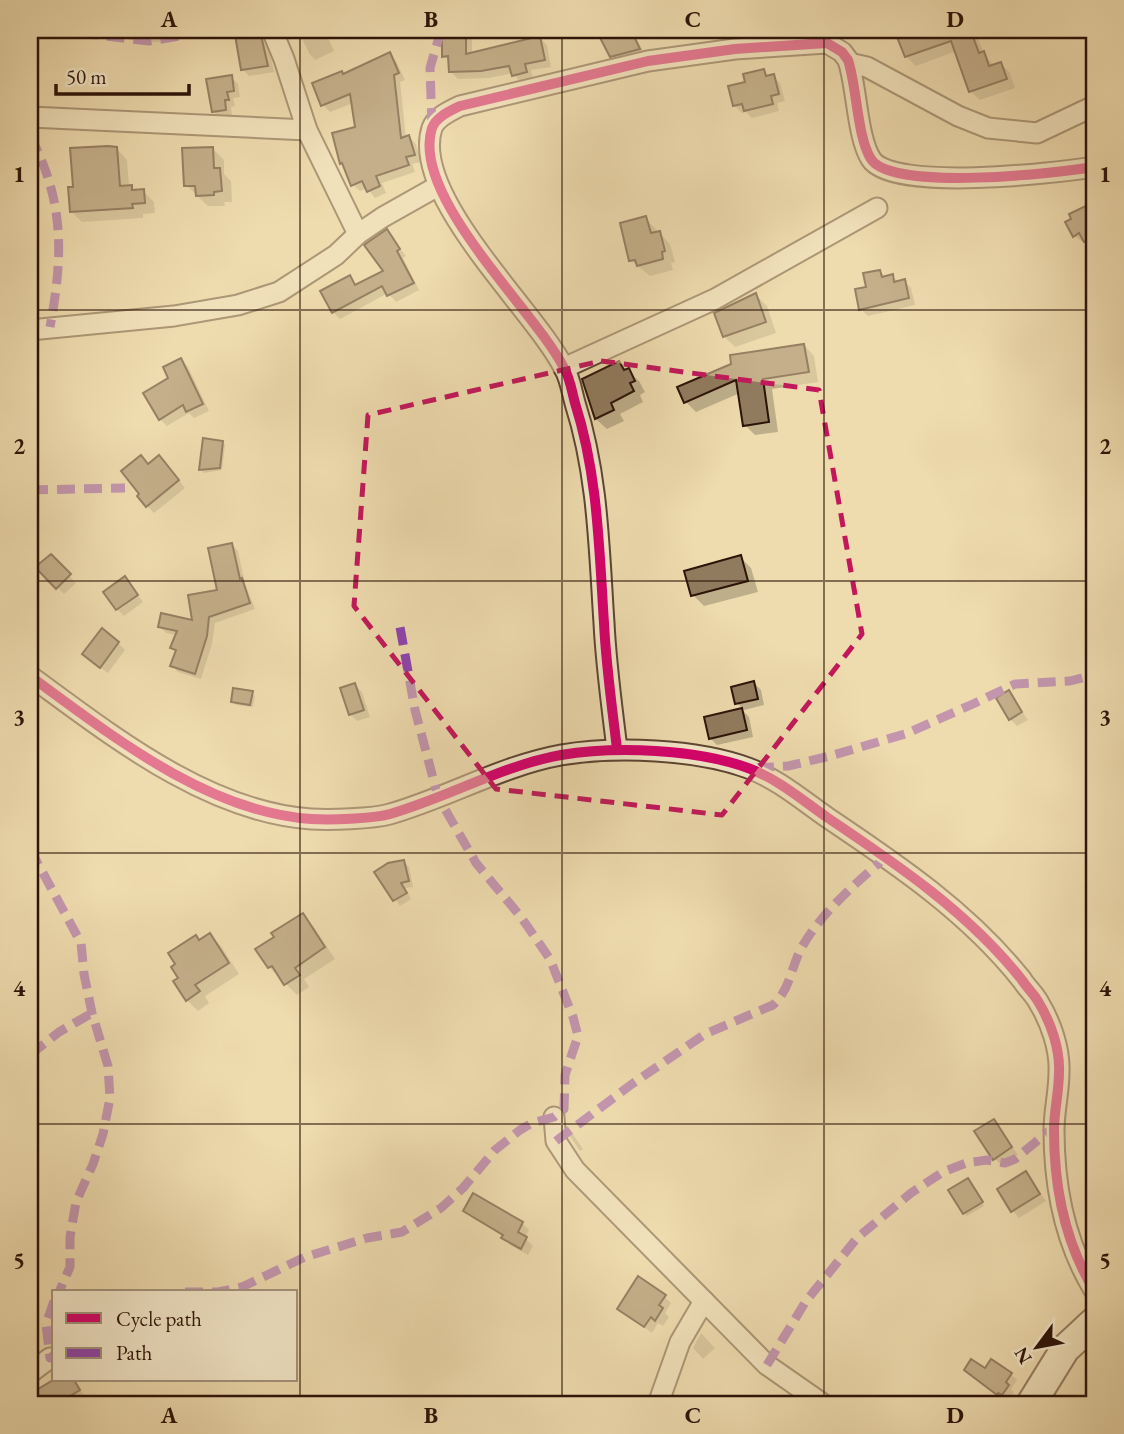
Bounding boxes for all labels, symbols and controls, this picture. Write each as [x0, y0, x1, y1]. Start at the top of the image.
text: A [160, 4, 178, 34]
text: B [424, 4, 438, 34]
text: C [685, 4, 701, 34]
text: D [946, 4, 964, 34]
scale bar [56, 52, 189, 96]
text: 50 m [66, 63, 107, 90]
text: 1 [13, 159, 25, 189]
text: 1 [1099, 159, 1111, 189]
text: 2 [13, 431, 25, 461]
text: 2 [1099, 431, 1111, 461]
text: 3 [13, 702, 25, 732]
text: 3 [1099, 702, 1111, 732]
text: 4 [13, 973, 26, 1003]
text: 4 [1099, 973, 1112, 1003]
text: 5 [13, 1245, 25, 1275]
text: 5 [1099, 1245, 1111, 1275]
legend [52, 1290, 298, 1382]
text: Cycle path [116, 1305, 202, 1332]
north arrow [1002, 1312, 1072, 1382]
text: Path [116, 1339, 153, 1366]
text: N [1008, 1342, 1038, 1369]
text: A [160, 1400, 178, 1430]
text: B [424, 1400, 438, 1430]
text: C [685, 1400, 701, 1430]
text: D [946, 1400, 964, 1430]

